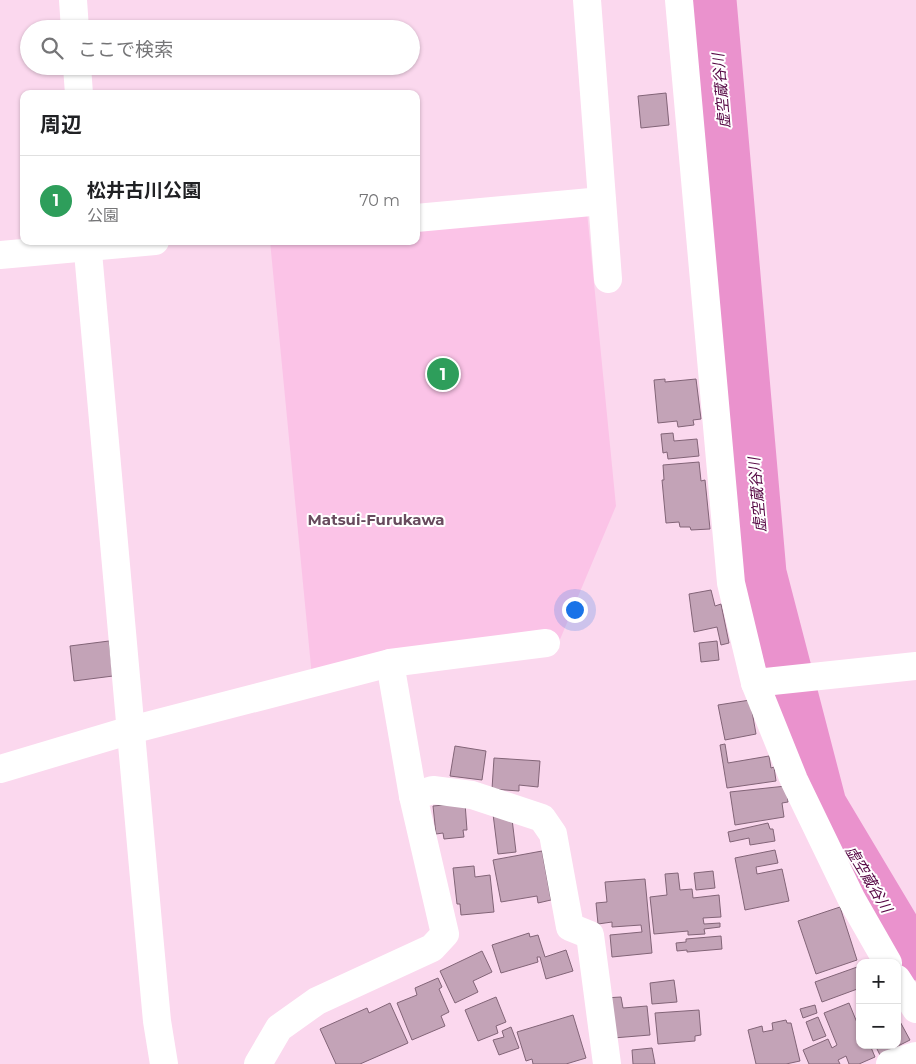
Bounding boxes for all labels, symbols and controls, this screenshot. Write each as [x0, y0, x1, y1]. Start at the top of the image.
search box [20, 20, 420, 75]
icon: search [38, 34, 66, 62]
text: ここで検索 [78, 38, 173, 61]
water label: 虚空蔵谷川 [708, 51, 734, 129]
text: 周辺 [40, 112, 82, 137]
text: 松井古川公園 [87, 179, 201, 202]
text: 1 [53, 191, 59, 210]
text: 70 m [359, 191, 400, 210]
text: 公園 [87, 206, 119, 225]
pin: 1 [427, 355, 459, 393]
water label: 虚空蔵谷川 [744, 455, 770, 533]
district label: Matsui-Furukawa [308, 510, 444, 529]
your location [562, 597, 588, 623]
water label: 虚空蔵谷川 [842, 842, 897, 918]
map controls [856, 959, 901, 1049]
button: + [856, 959, 901, 1004]
button: − [856, 1004, 901, 1049]

